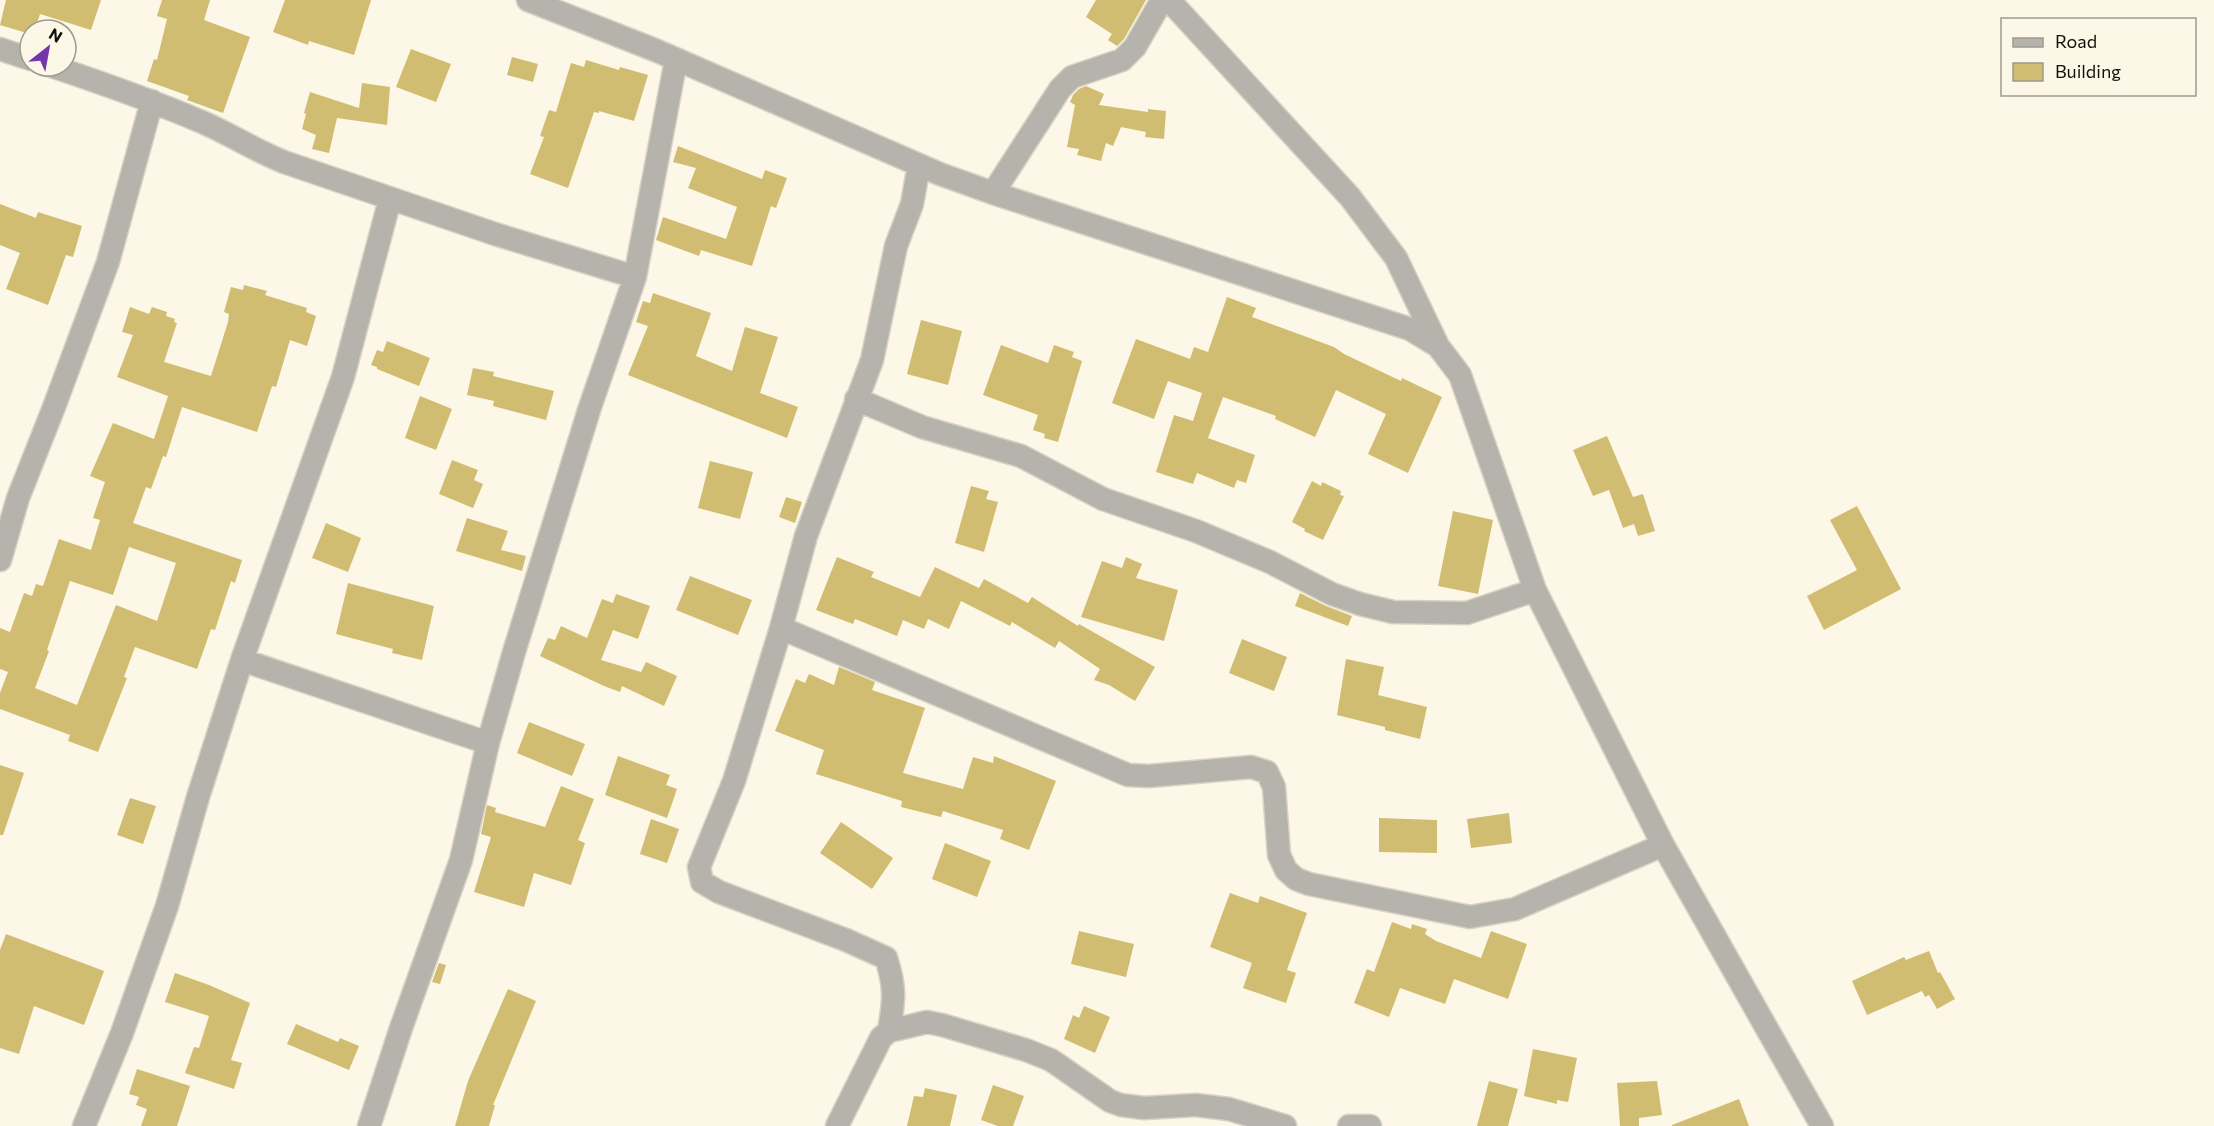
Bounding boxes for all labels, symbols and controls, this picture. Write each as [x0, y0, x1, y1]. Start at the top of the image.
north arrow [18, 18, 78, 78]
legend [2001, 18, 2196, 96]
text: N [46, 23, 66, 46]
text: Road [2055, 30, 2097, 52]
text: Building [2055, 60, 2121, 82]

